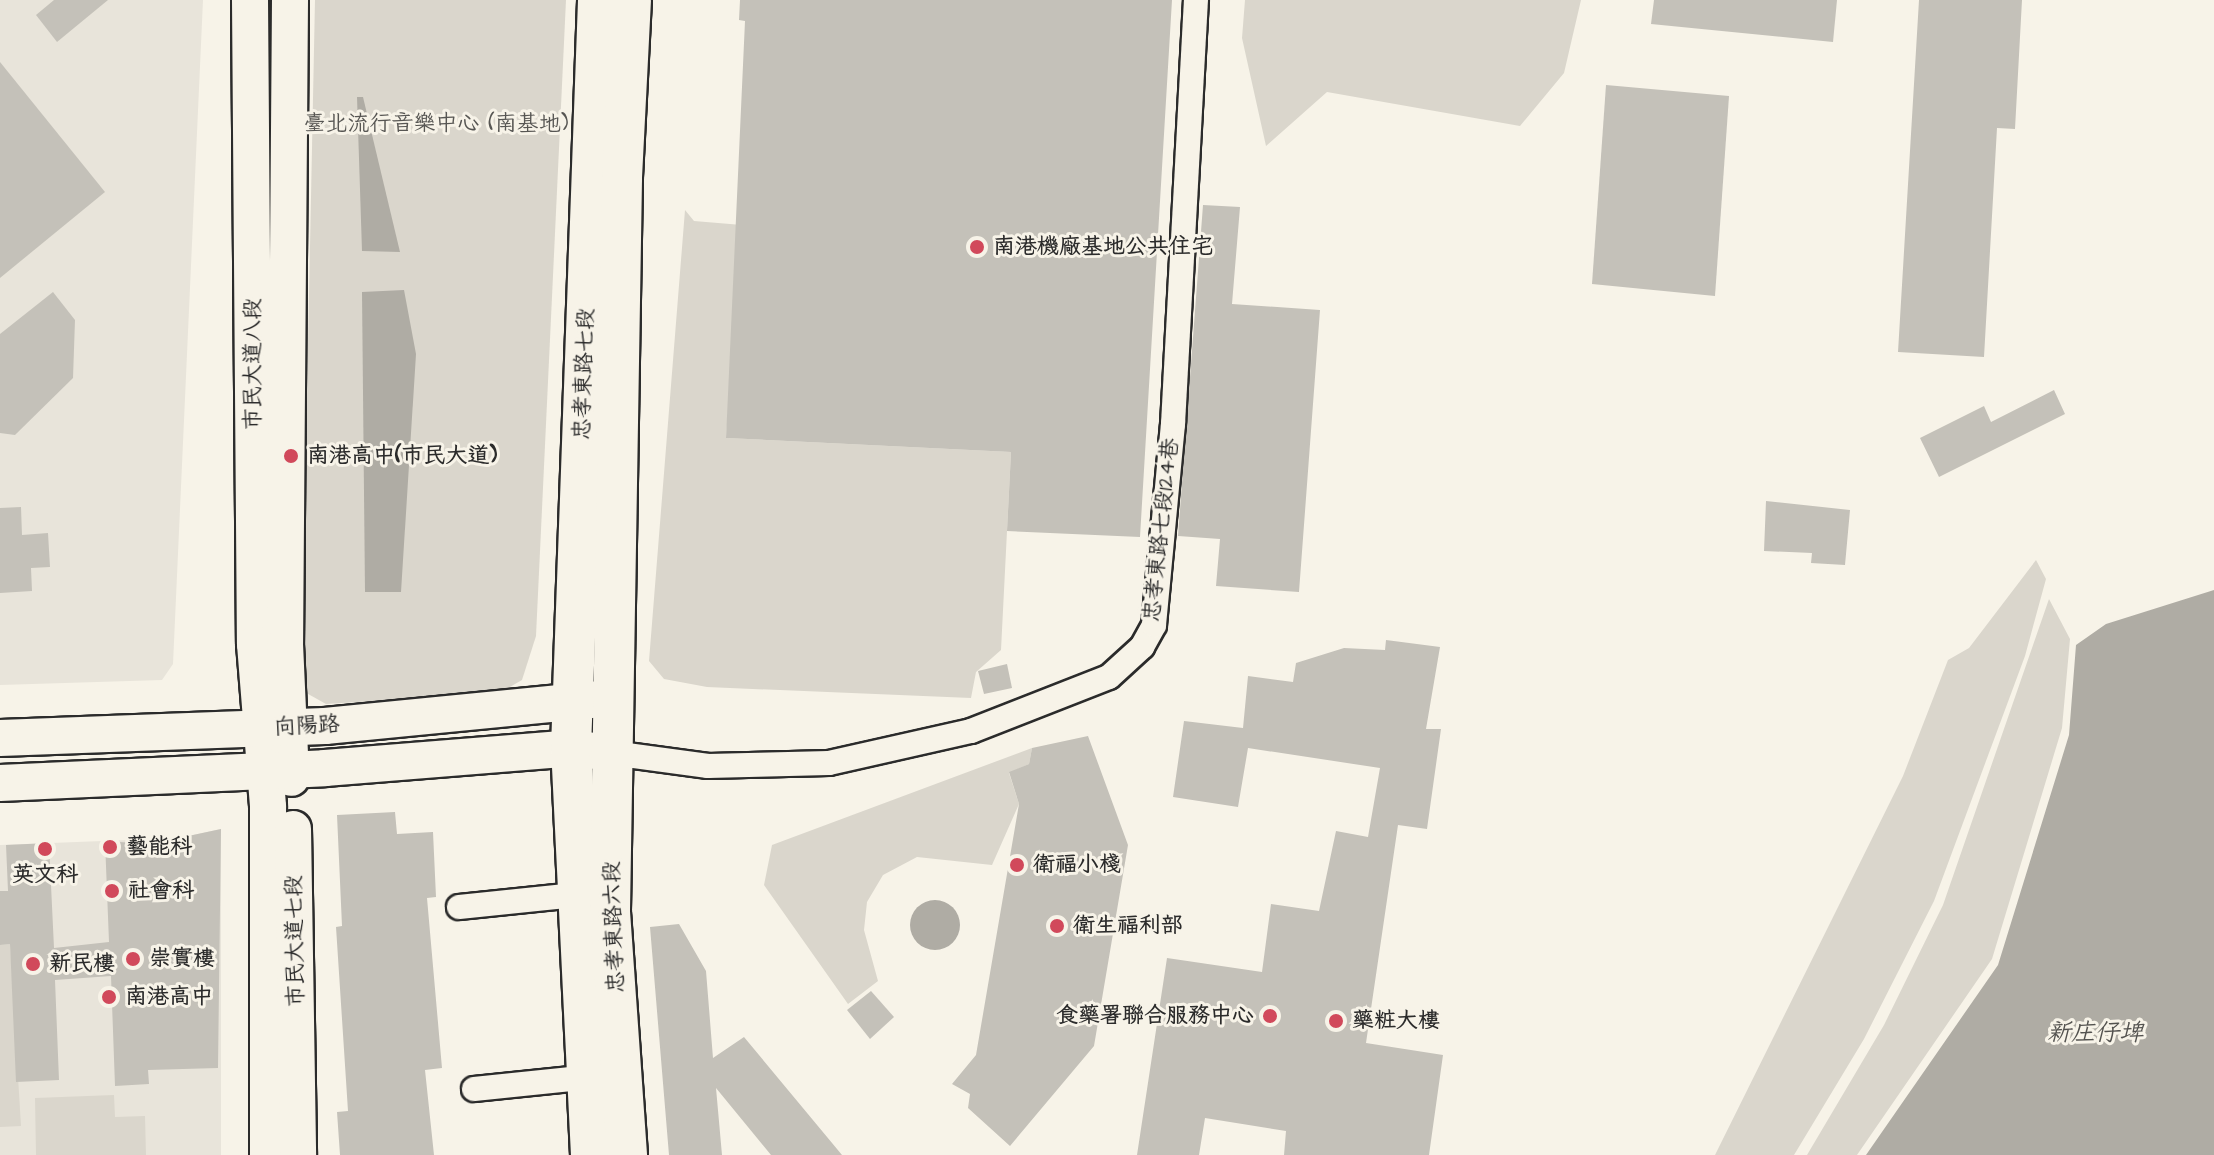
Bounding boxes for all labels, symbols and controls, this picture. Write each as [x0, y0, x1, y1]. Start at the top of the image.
park label: 臺北流行音樂中心 (南基地) [303, 111, 569, 137]
place label: 南港機廠基地公共住宅 [993, 234, 1213, 260]
marker: 南港機廠基地公共住宅 [968, 238, 986, 256]
street label: 市民大道八段 [240, 298, 266, 430]
street label: 忠孝東路七段 [569, 308, 599, 440]
street label: 忠孝東路七段124巷 [1138, 437, 1184, 623]
place label: 南港高中(市民大道) [307, 443, 497, 469]
marker: 南港高中(市民大道) [282, 447, 300, 465]
street label: 向陽路 [273, 711, 341, 741]
place label: 藝能科 [126, 834, 192, 860]
marker: 藝能科 [101, 838, 119, 856]
marker: 英文科 [36, 840, 54, 858]
place label: 衛福小棧 [1033, 852, 1121, 878]
marker: 衛福小棧 [1008, 856, 1026, 874]
street label: 忠孝東路六段 [599, 861, 629, 993]
place label: 英文科 [12, 862, 78, 888]
street label: 市民大道七段 [281, 875, 309, 1007]
place label: 社會科 [128, 878, 194, 904]
marker: 社會科 [103, 882, 121, 900]
place label: 衛生福利部 [1073, 913, 1183, 939]
marker: 衛生福利部 [1048, 917, 1066, 935]
place label: 崇實樓 [149, 946, 215, 972]
marker: 崇實樓 [124, 950, 142, 968]
place label: 新民樓 [49, 951, 115, 977]
marker: 新民樓 [24, 955, 42, 973]
place label: 南港高中 [125, 984, 213, 1010]
marker: 南港高中 [100, 988, 118, 1006]
place label: 食藥署聯合服務中心 [1056, 1003, 1254, 1029]
marker: 食藥署聯合服務中心 [1261, 1007, 1279, 1025]
place label: 藥粧大樓 [1352, 1008, 1440, 1034]
marker: 藥粧大樓 [1327, 1012, 1345, 1030]
water label: 新庄仔埤 [2047, 1020, 2143, 1048]

